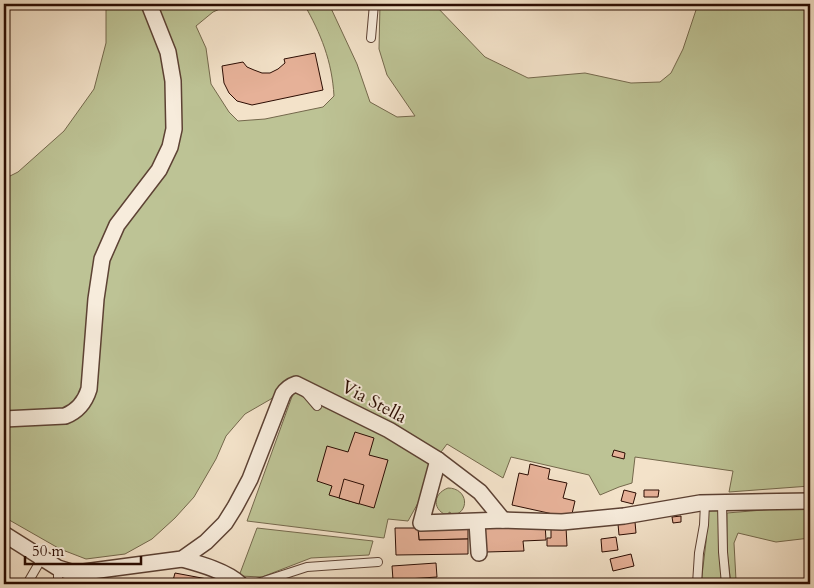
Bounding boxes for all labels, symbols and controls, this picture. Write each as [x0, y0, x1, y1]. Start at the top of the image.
street label: Via Stella [337, 374, 411, 430]
scale bar [25, 533, 141, 565]
text: 50 m [32, 541, 64, 561]

